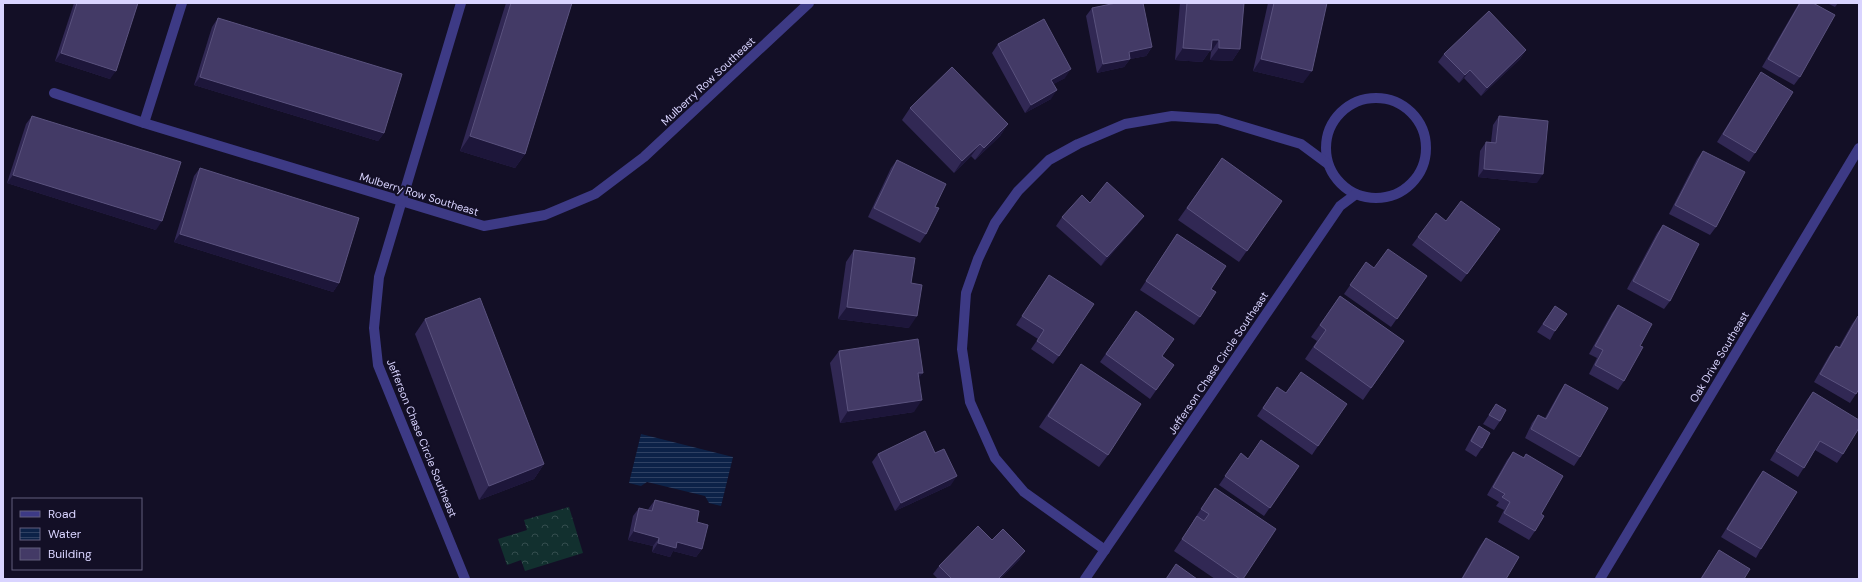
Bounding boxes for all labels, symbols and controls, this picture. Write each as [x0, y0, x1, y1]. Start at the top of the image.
street label: Mulberry Row Southeast [658, 34, 758, 128]
street label: Mulberry Row Southeast [358, 169, 480, 219]
street label: Jefferson Chase Circle Southeast [1165, 289, 1271, 437]
street label: Oak Drive Southeast [1686, 309, 1752, 405]
street label: Jefferson Chase Circle Southeast [384, 357, 460, 519]
legend [12, 498, 142, 570]
text: Road [48, 506, 76, 522]
text: Water [48, 526, 82, 542]
text: Building [48, 546, 92, 562]

